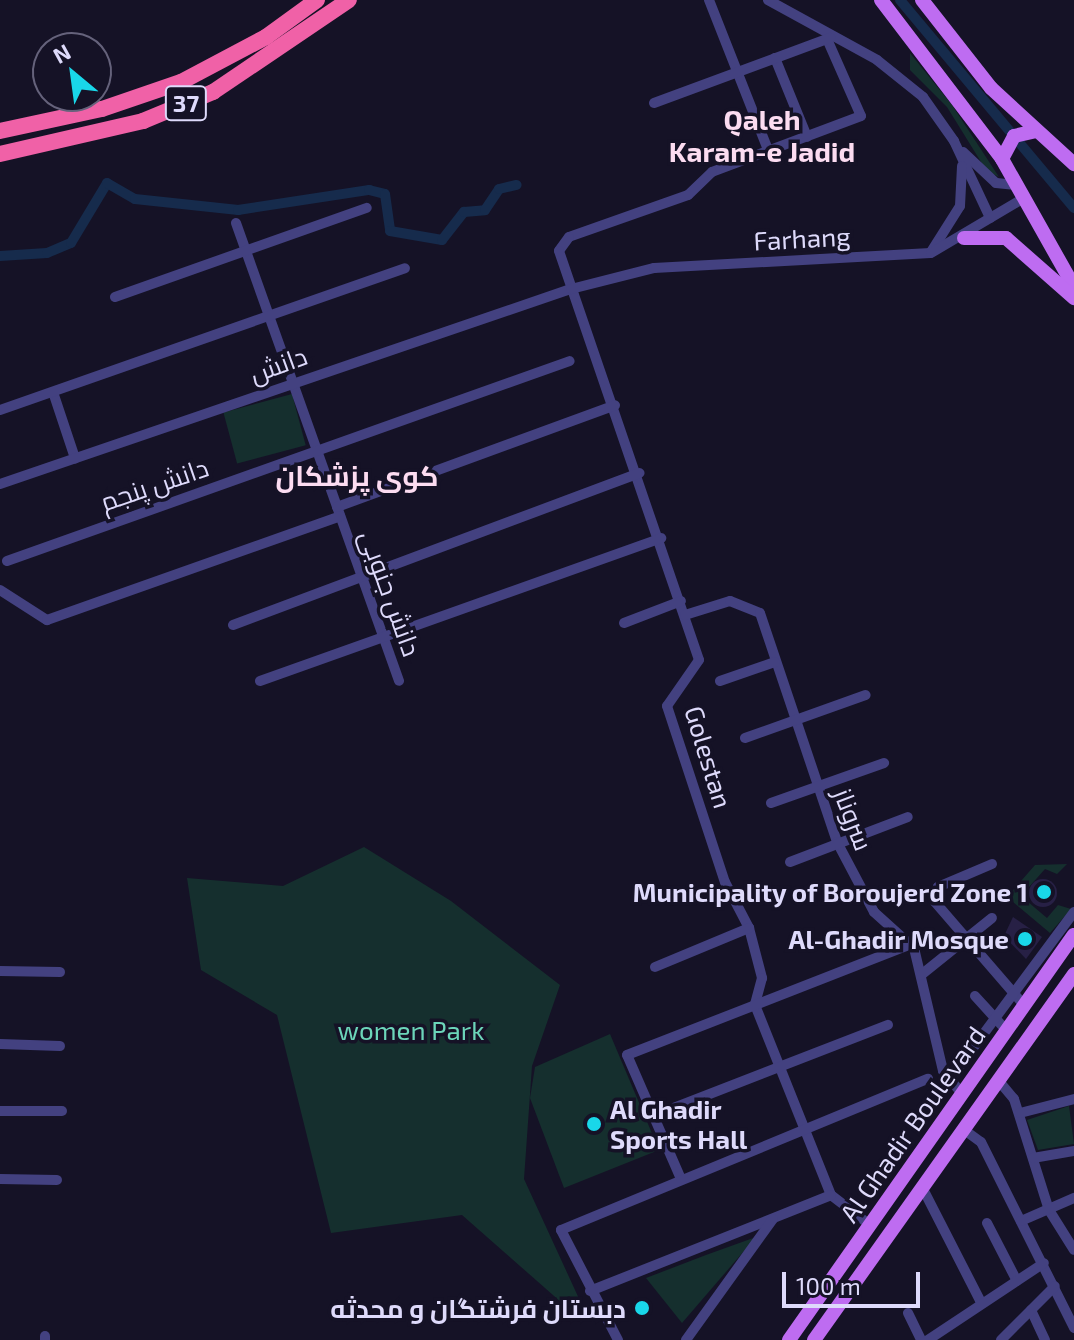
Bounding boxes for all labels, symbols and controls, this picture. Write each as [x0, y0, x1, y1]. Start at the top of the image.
north arrow [32, 32, 112, 112]
text: N [48, 38, 75, 68]
road number: 37 [164, 83, 208, 123]
district label: Qaleh Karam-e Jadid [668, 102, 856, 168]
street label: Farhang [753, 220, 851, 256]
street label: دانش [245, 339, 311, 389]
street label: دانش پنجم [96, 451, 212, 517]
district label: کوی پزشکان [276, 458, 438, 492]
street label: دانش جنوبی [354, 526, 428, 660]
street label: Golestan [679, 702, 739, 812]
street label: سروناز [828, 783, 880, 855]
place label: Municipality of Boroujerd Zone 1 [632, 876, 1028, 908]
marker: Municipality of Boroujerd Zone 1 [1035, 883, 1053, 901]
place label: Al-Ghadir Mosque [788, 923, 1009, 955]
marker: Al-Ghadir Mosque [1016, 930, 1034, 948]
park label: women Park [338, 1014, 484, 1046]
street label: Al Ghadir Boulevard [832, 1020, 992, 1228]
place label: Al Ghadir Sports Hall [610, 1093, 747, 1154]
marker: Al Ghadir Sports Hall [585, 1115, 603, 1133]
scale bar [786, 1256, 924, 1306]
text: 100 m [796, 1271, 861, 1300]
place label: دبستان فرشتگان و محدثه [330, 1292, 626, 1324]
marker: دبستان فرشتگان و محدثه [633, 1299, 651, 1317]

